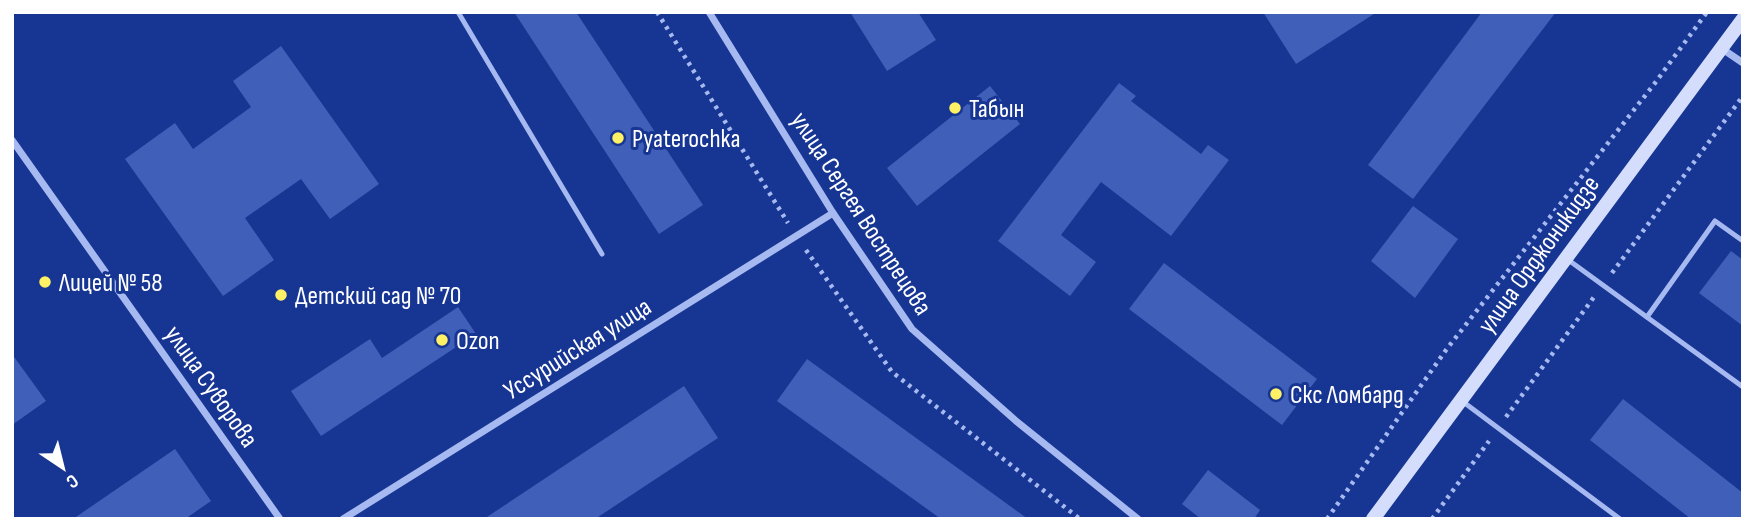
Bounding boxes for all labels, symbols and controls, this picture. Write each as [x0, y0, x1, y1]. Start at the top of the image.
place label: Табын [969, 94, 1024, 125]
marker: Табын [947, 100, 963, 116]
street label: улица Сергея Вострецова [784, 106, 938, 321]
place label: Pyaterochka [632, 124, 740, 155]
marker: Pyaterochka [610, 130, 626, 146]
street label: улица Орджоникидзе [1472, 170, 1607, 340]
place label: Лицей № 58 [58, 268, 163, 299]
marker: Лицей № 58 [37, 274, 53, 290]
place label: Детский сад № 70 [295, 281, 461, 312]
marker: Детский сад № 70 [273, 287, 289, 303]
street label: Уссурийская улица [498, 292, 657, 407]
street label: улица Суворова [157, 320, 264, 454]
place label: Ozon [456, 326, 500, 357]
marker: Ozon [434, 332, 450, 348]
place label: Скс Ломбард [1290, 380, 1404, 411]
marker: Скс Ломбард [1268, 386, 1284, 402]
north arrow [28, 433, 98, 503]
text: С [61, 468, 82, 493]

